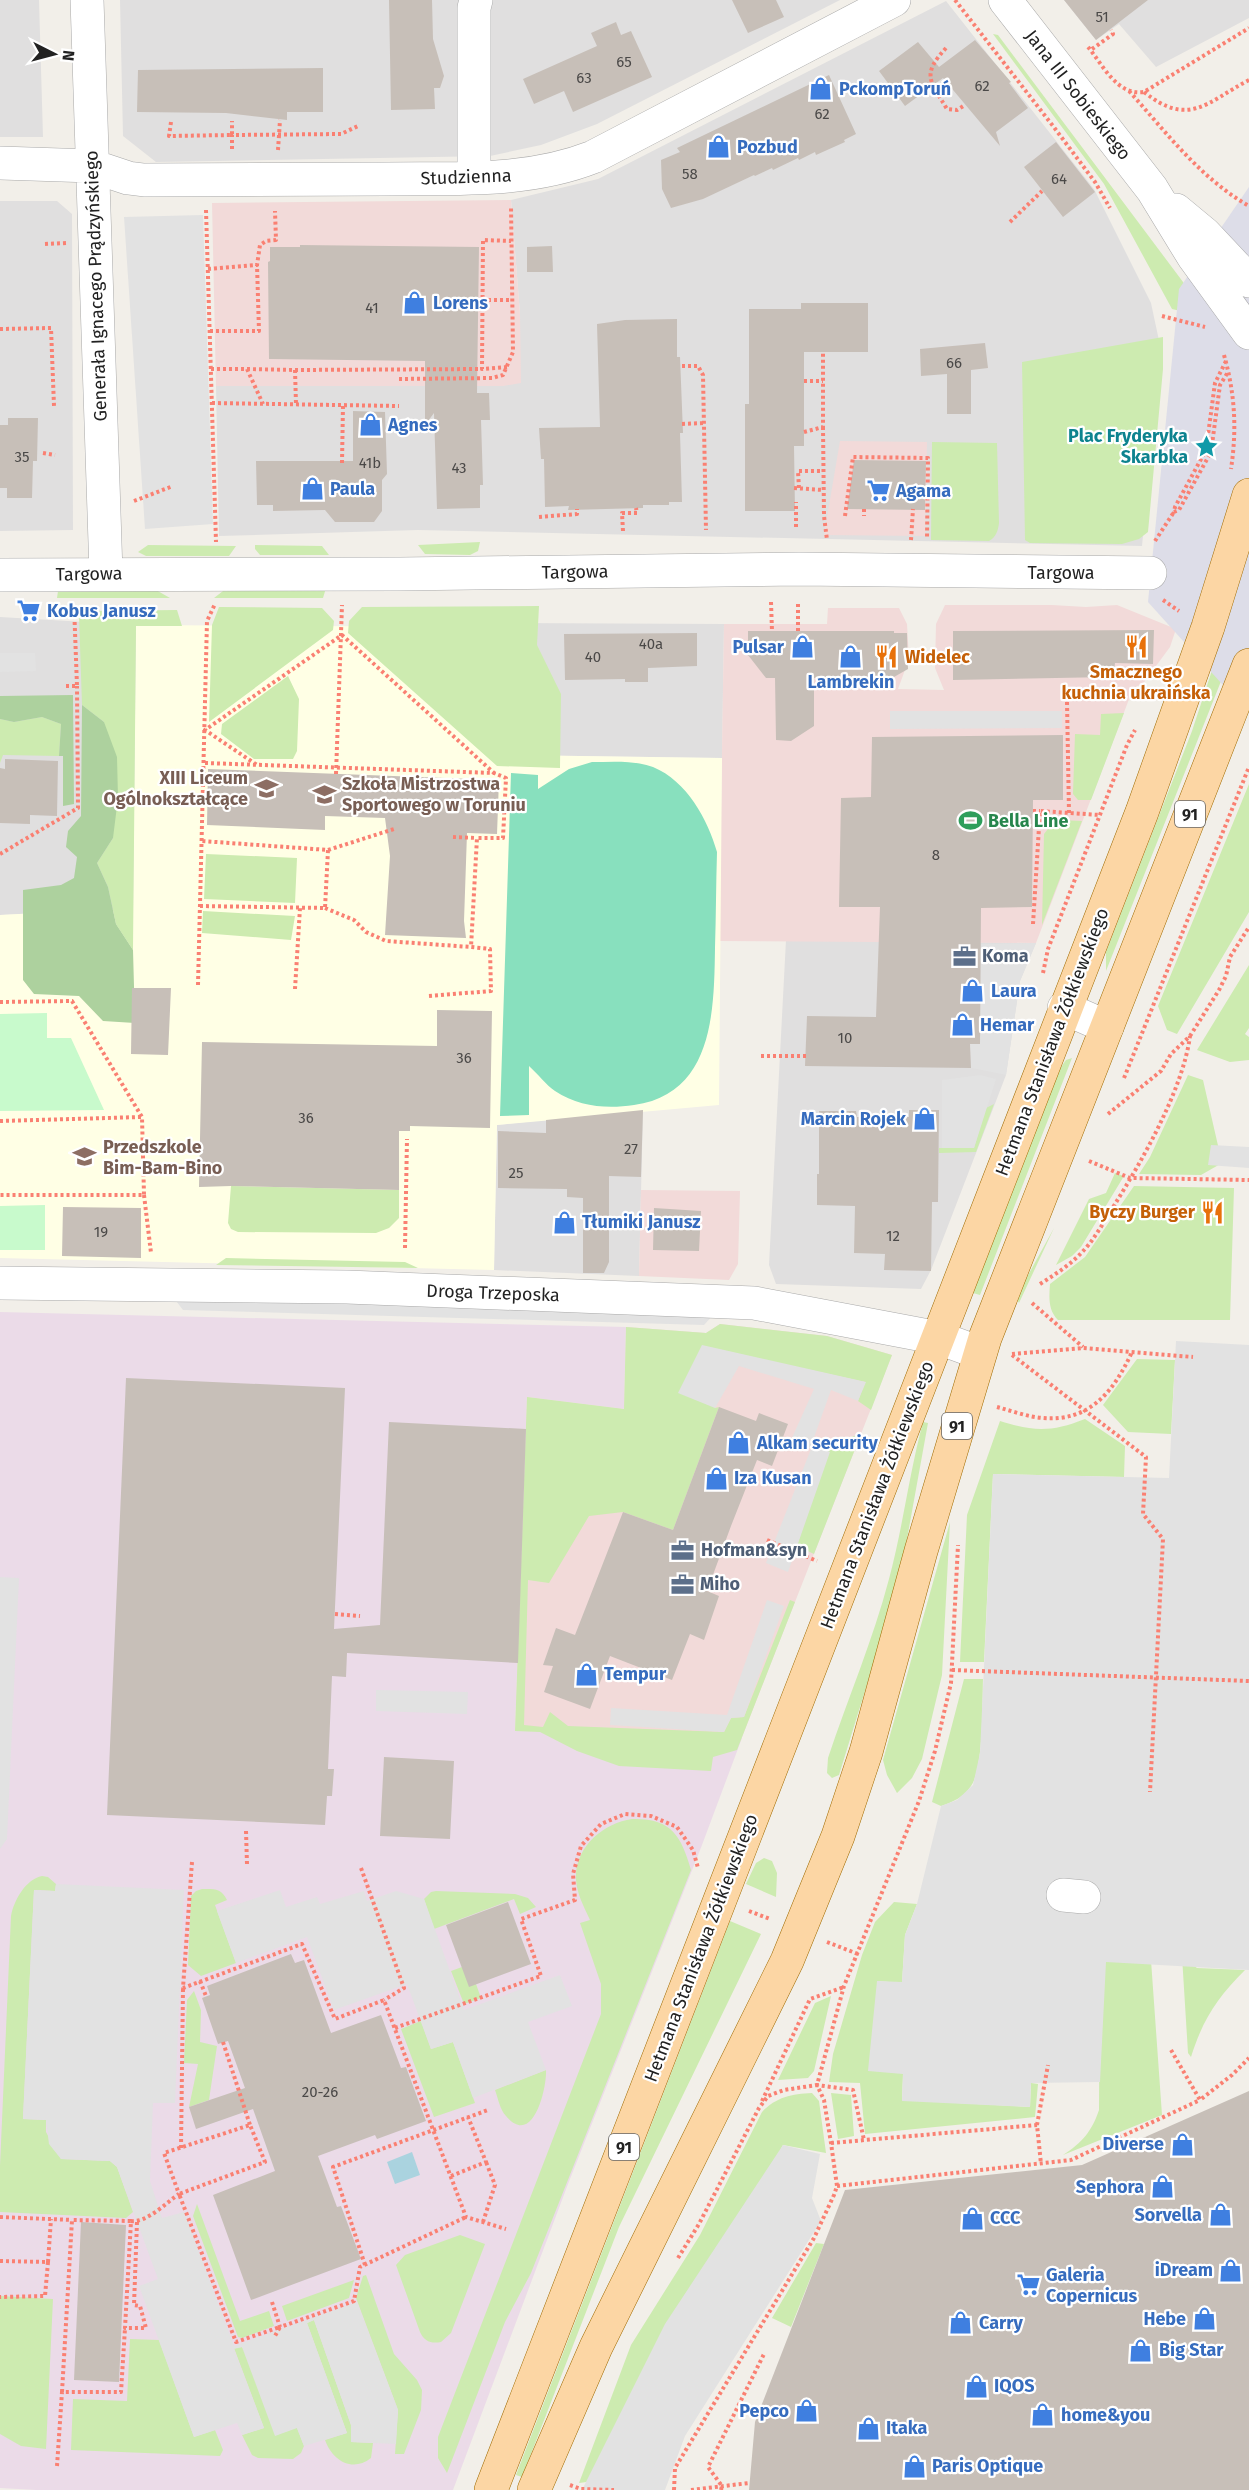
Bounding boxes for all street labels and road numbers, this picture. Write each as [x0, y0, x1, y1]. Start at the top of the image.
street label: Jana III Sobieskiego [1020, 26, 1136, 164]
street label: Generała Ignacego Prądzyńskiego [80, 150, 112, 422]
street label: Studzienna [420, 164, 512, 190]
street label: Targowa [541, 560, 609, 584]
street label: Targowa [55, 562, 123, 586]
street label: Targowa [1028, 562, 1094, 584]
road number: 91 [1175, 801, 1205, 827]
street label: Hetmana Stanisława Żółkiewskiego [991, 905, 1113, 1179]
street label: Droga Trzeposka [426, 1280, 560, 1306]
street label: Hetmana Stanisława Żółkiewskiego [816, 1358, 938, 1632]
road number: 91 [942, 1413, 972, 1439]
street label: Hetmana Stanisława Żółkiewskiego [640, 1811, 762, 2085]
road number: 91 [609, 2134, 639, 2160]

